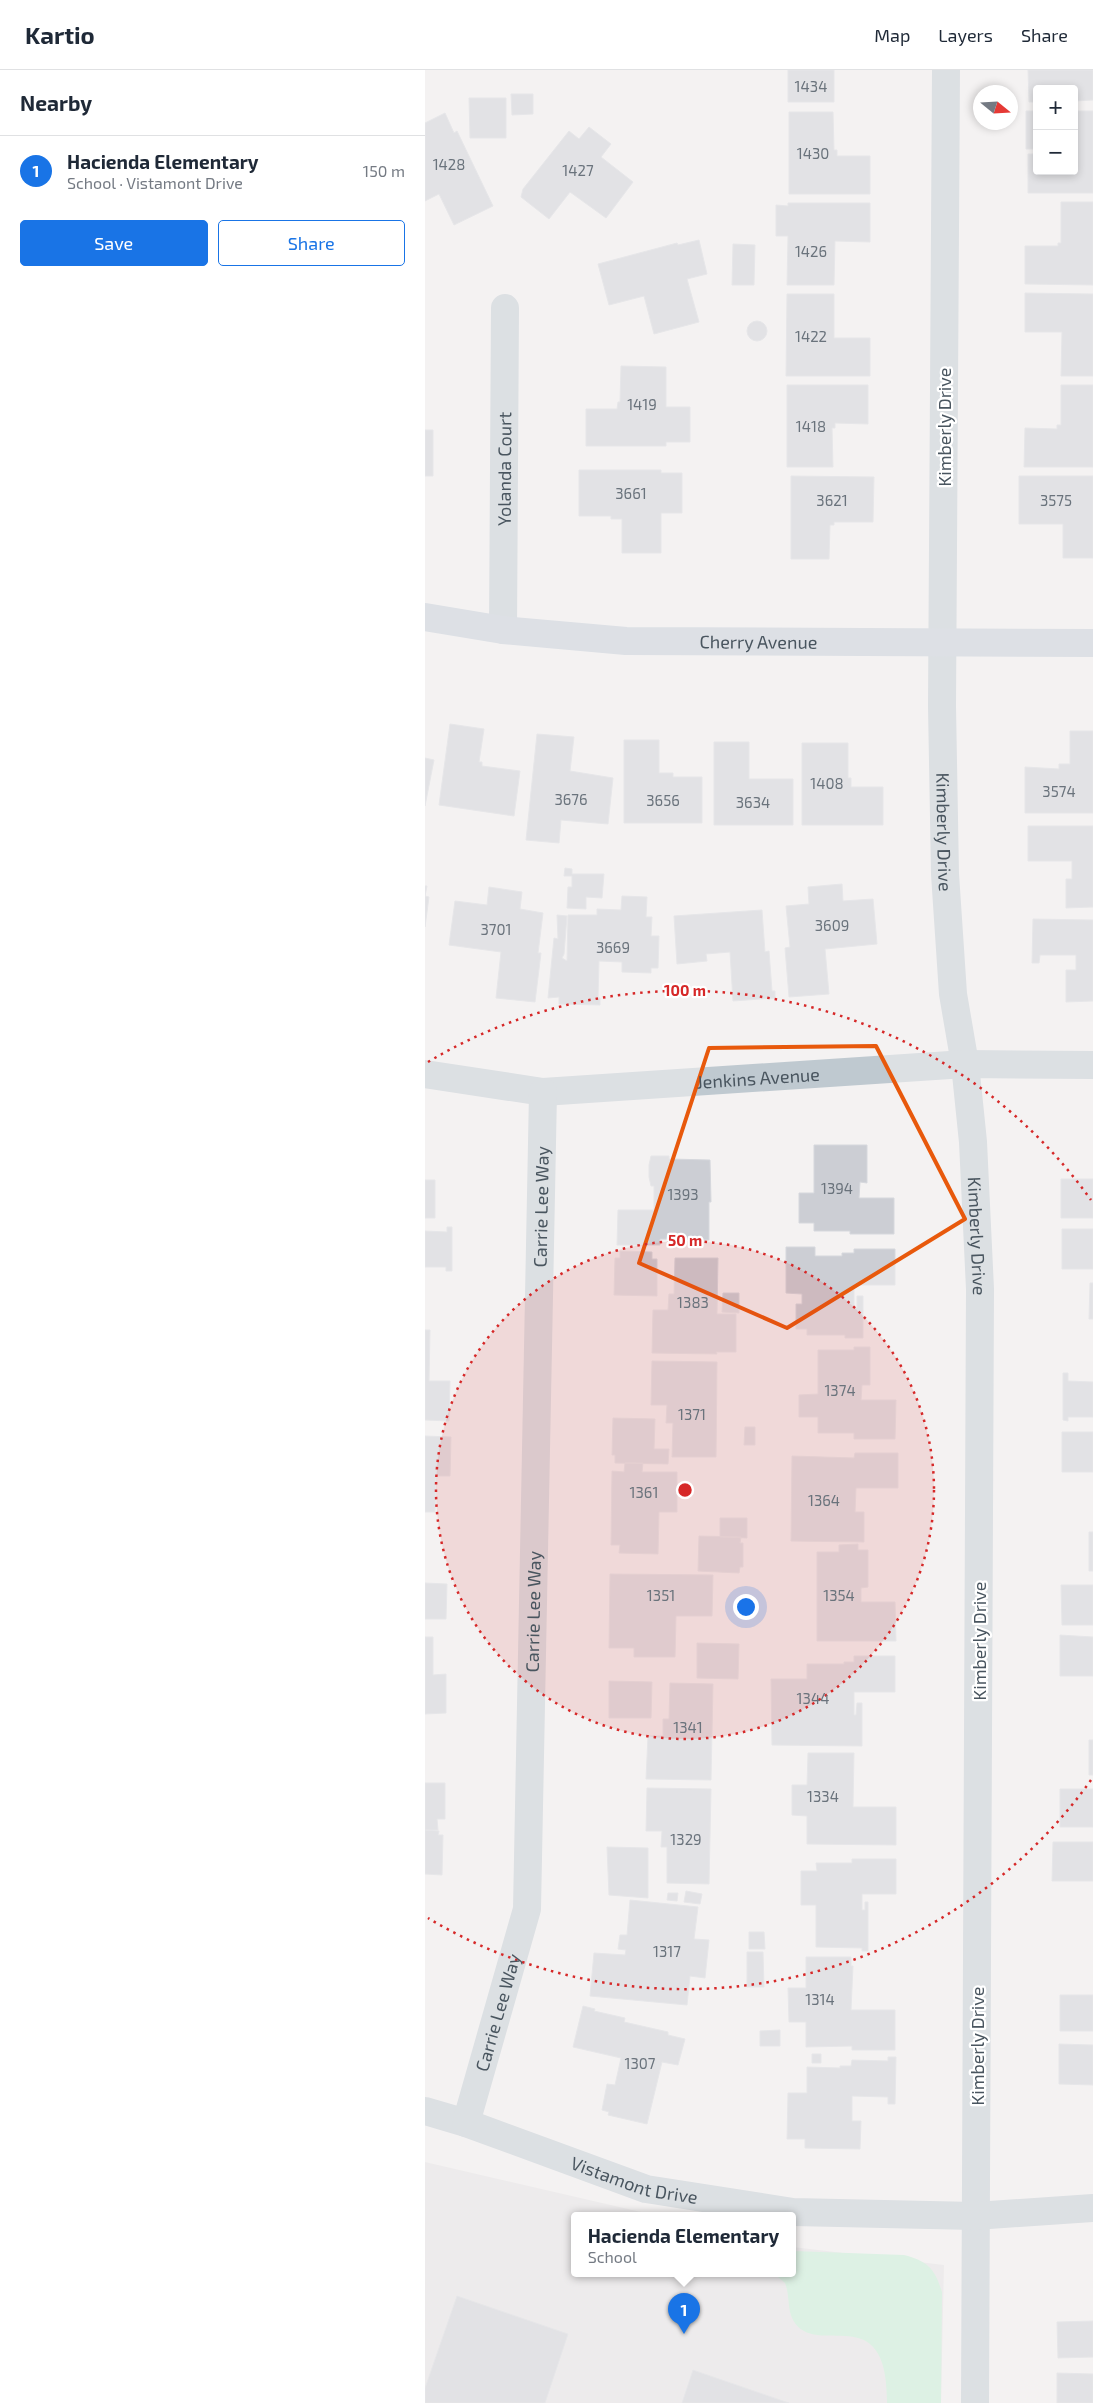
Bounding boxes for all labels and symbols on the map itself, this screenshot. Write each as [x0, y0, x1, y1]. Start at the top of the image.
house number: 1434 [795, 77, 827, 95]
north arrow [973, 85, 1018, 130]
house number: 1430 [797, 144, 829, 162]
house number: 1428 [433, 155, 465, 173]
house number: 1427 [562, 161, 594, 179]
house number: 1426 [795, 242, 827, 260]
house number: 1422 [795, 327, 827, 345]
street label: Kimberly Drive [933, 368, 955, 486]
house number: 1419 [627, 395, 657, 413]
street label: Yolanda Court [493, 412, 515, 526]
house number: 1418 [796, 417, 826, 435]
house number: 3661 [615, 484, 647, 502]
house number: 3621 [816, 491, 848, 509]
house number: 3575 [1040, 491, 1072, 509]
street label: Cherry Avenue [699, 630, 817, 653]
street label: Kimberly Drive [932, 772, 957, 892]
house number: 1408 [810, 774, 844, 792]
house number: 3574 [1042, 782, 1076, 800]
house number: 3676 [554, 790, 588, 808]
house number: 3656 [646, 791, 680, 809]
house number: 3634 [736, 793, 770, 811]
house number: 3609 [815, 916, 849, 934]
house number: 3701 [480, 920, 512, 938]
house number: 3669 [596, 938, 630, 956]
text: 100 m [664, 981, 706, 999]
street label: Jenkins Avenue [696, 1063, 820, 1093]
street label: Carrie Lee Way [529, 1145, 553, 1268]
street label: Kimberly Drive [964, 1176, 991, 1296]
house number: 1394 [821, 1179, 853, 1197]
house number: 1393 [667, 1185, 699, 1203]
text: 50 m [668, 1231, 702, 1249]
house number: 1383 [677, 1293, 709, 1311]
house number: 1374 [824, 1381, 856, 1399]
house number: 1371 [678, 1405, 706, 1423]
centre of rings [676, 1481, 694, 1499]
house number: 1361 [630, 1483, 658, 1501]
house number: 1364 [808, 1491, 840, 1509]
street label: Carrie Lee Way [521, 1550, 545, 1672]
street label: Kimberly Drive [968, 1582, 990, 1700]
house number: 1351 [647, 1586, 675, 1604]
house number: 1354 [823, 1586, 855, 1604]
your location [733, 1594, 759, 1620]
house number: 1344 [797, 1689, 829, 1707]
house number: 1341 [673, 1718, 703, 1736]
house number: 1334 [807, 1787, 839, 1805]
house number: 1329 [670, 1830, 702, 1848]
house number: 1317 [653, 1942, 681, 1960]
street label: Carrie Lee Way [470, 1951, 525, 2074]
street label: Kimberly Drive [966, 1987, 988, 2105]
house number: 1314 [805, 1990, 835, 2008]
house number: 1307 [624, 2054, 656, 2072]
street label: Vistamont Drive [568, 2151, 699, 2208]
pin: 1 [668, 2293, 700, 2334]

